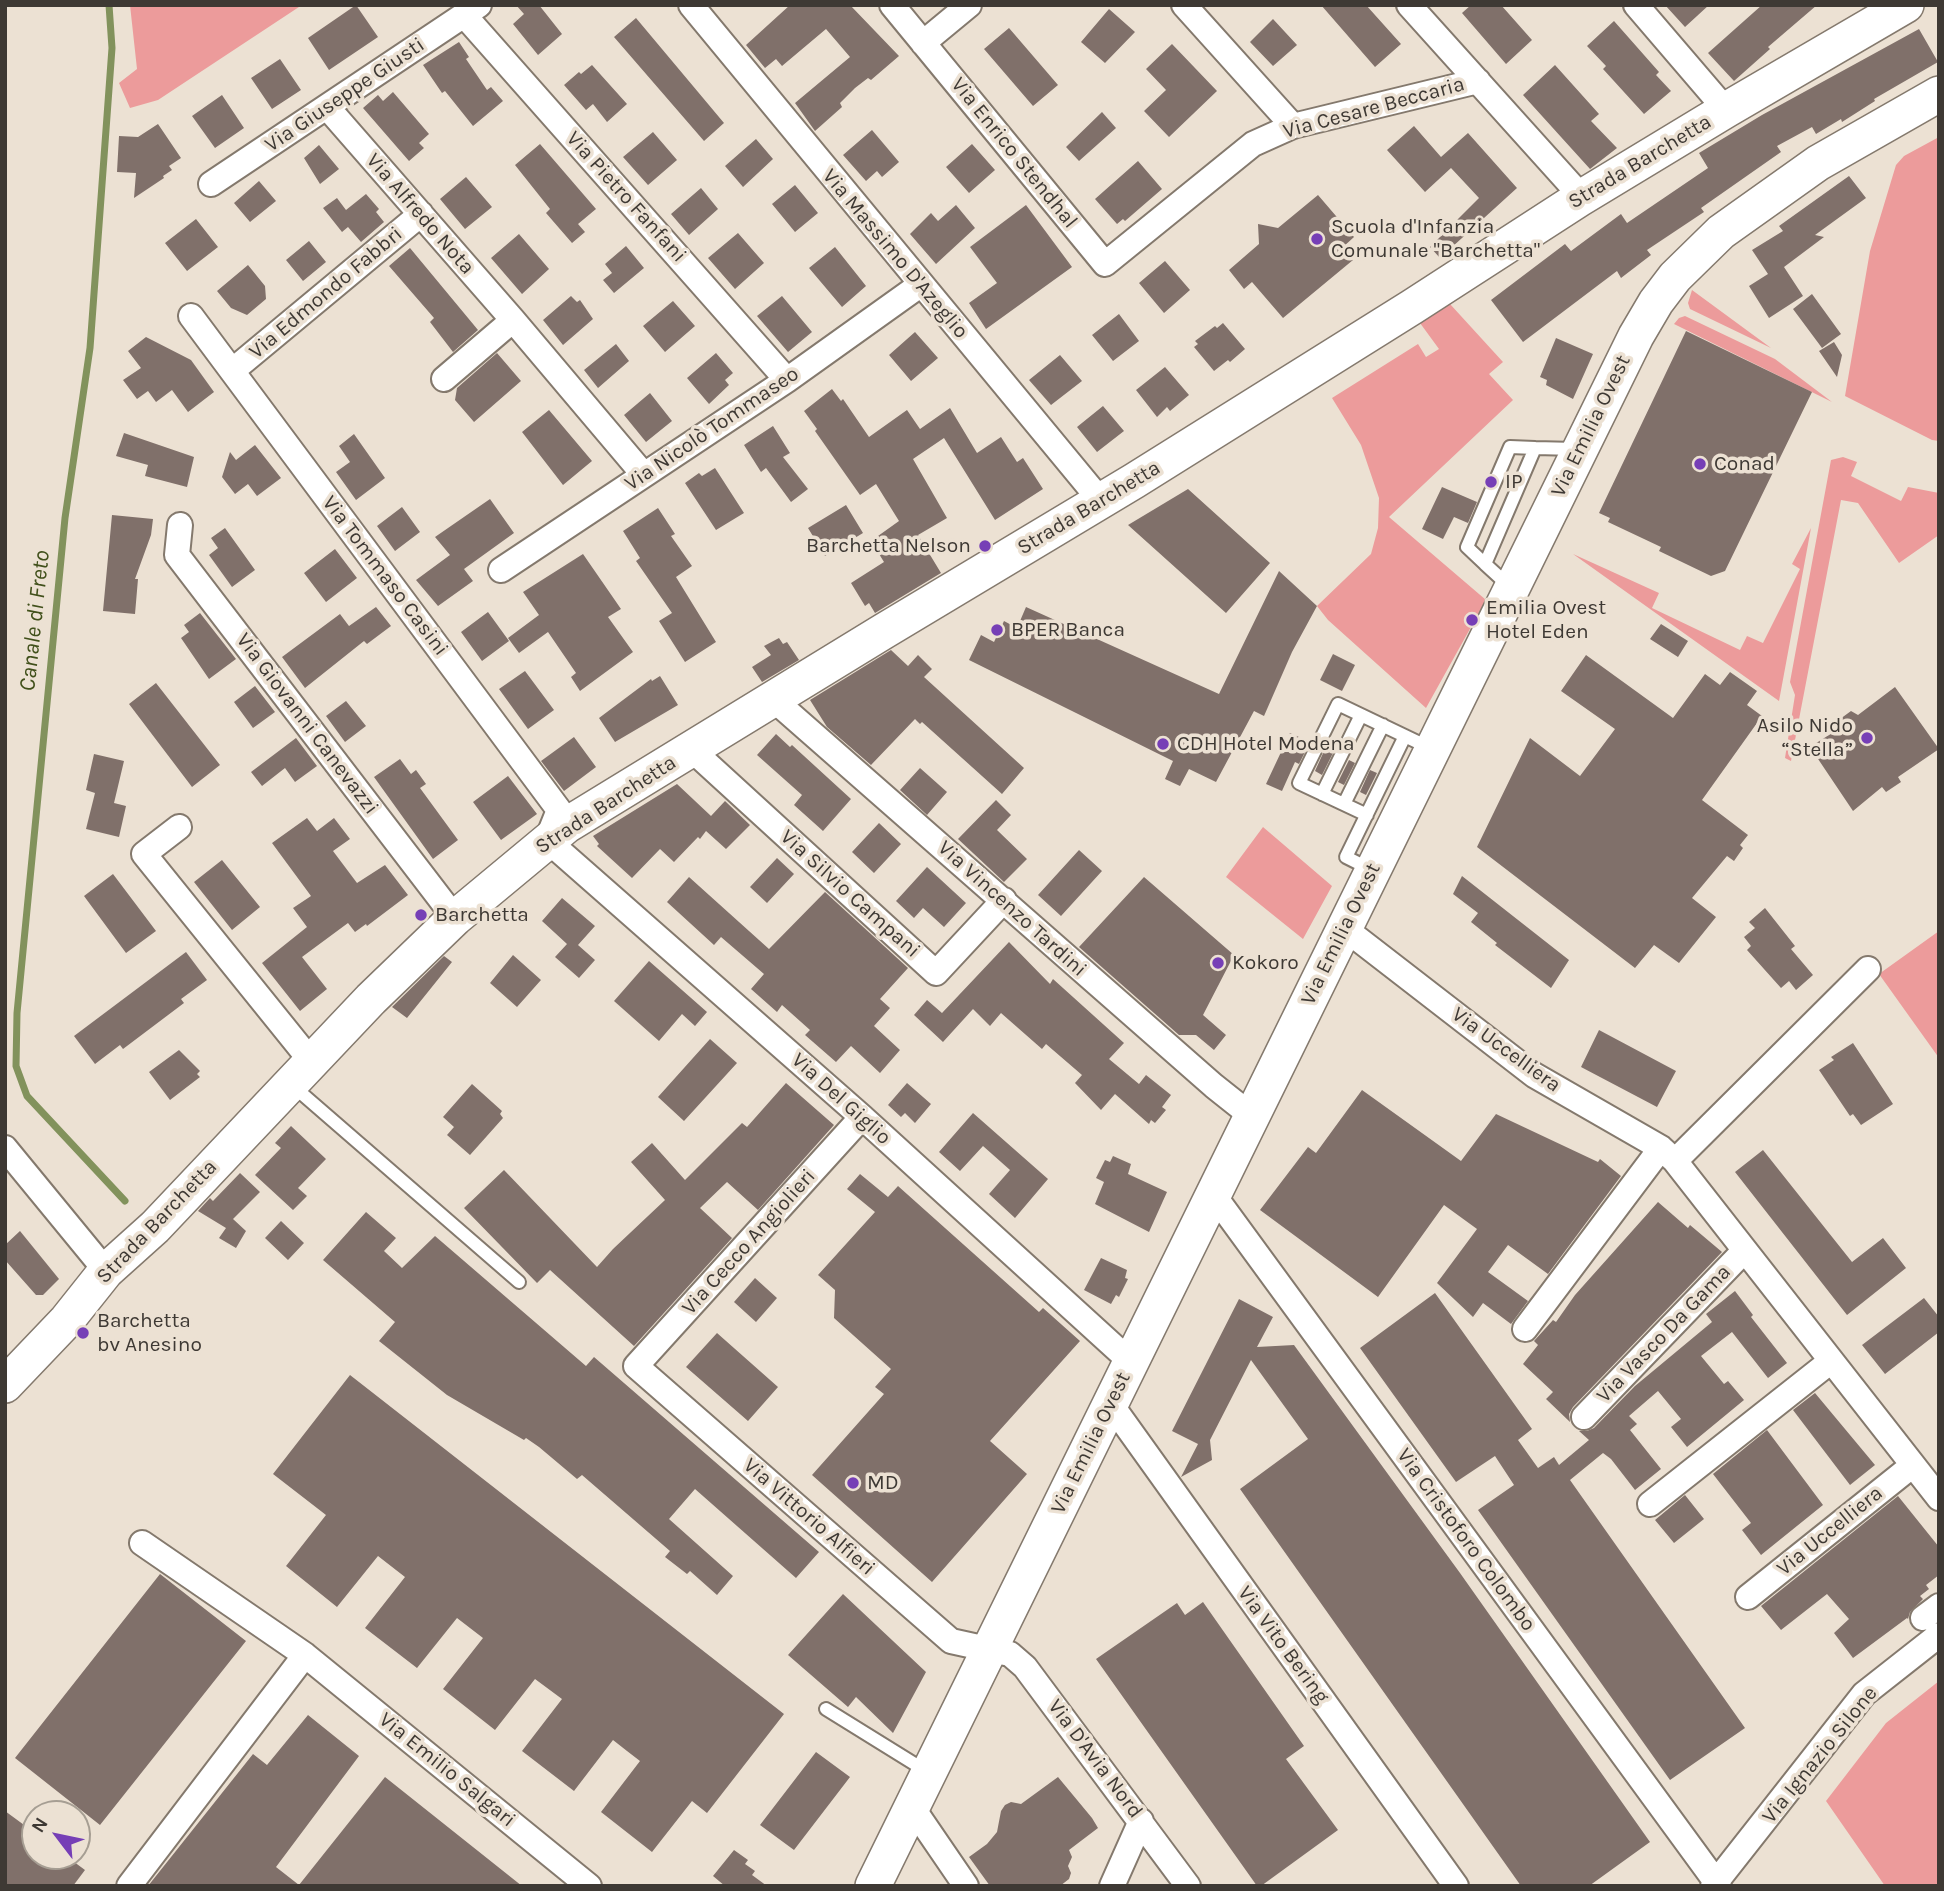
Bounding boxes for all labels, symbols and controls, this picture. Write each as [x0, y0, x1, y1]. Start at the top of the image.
street label: Via Giuseppe Giusti [260, 32, 430, 158]
street label: Via Enrico Stendhal [945, 72, 1083, 234]
street label: Via Cesare Beccaria [1281, 72, 1467, 144]
street label: Strada Barchetta [1564, 109, 1716, 215]
street label: Via Pietro Fanfani [561, 126, 691, 268]
street label: Via Alfredo Nota [361, 148, 479, 280]
street label: Via Massimo D'Azeglio [817, 164, 973, 344]
place label: Scuola d'Infanzia Comunale "Barchetta" [1331, 214, 1540, 264]
street label: Via Edmondo Fabbri [244, 222, 408, 364]
marker: Scuola d'Infanzia Comunale "Barchetta" [1309, 231, 1325, 247]
street label: Via Emilia Ovest [1546, 351, 1636, 501]
street label: Via Nicolò Tommaseo [620, 361, 804, 497]
place label: Conad [1714, 451, 1775, 477]
street label: Strada Barchetta [1013, 455, 1165, 561]
marker: Conad [1692, 456, 1708, 472]
place label: IP [1505, 469, 1523, 495]
marker: IP [1483, 474, 1499, 490]
street label: Via Tommaso Casini [317, 491, 453, 661]
place label: Barchetta Nelson [806, 533, 971, 559]
marker: Barchetta Nelson [977, 538, 993, 554]
water label: Canale di Freto [14, 549, 56, 693]
place label: Emilia Ovest Hotel Eden [1486, 595, 1606, 645]
marker: Emilia Ovest Hotel Eden [1464, 612, 1480, 628]
place label: BPER Banca [1011, 617, 1125, 643]
marker: BPER Banca [989, 622, 1005, 638]
street label: Via Giovanni Canevazzi [231, 628, 383, 820]
place label: Asilo Nido “Stella” [1757, 713, 1853, 763]
marker: Asilo Nido “Stella” [1859, 730, 1875, 746]
place label: CDH Hotel Modena [1177, 731, 1355, 757]
marker: CDH Hotel Modena [1155, 736, 1171, 752]
street label: Strada Barchetta [531, 750, 681, 860]
street label: Via Silvio Campani [775, 825, 925, 963]
street label: Via Vincenzo Tardini [932, 836, 1092, 982]
street label: Via Emilia Ovest [1296, 859, 1386, 1009]
place label: Barchetta [435, 902, 529, 928]
marker: Barchetta [413, 907, 429, 923]
place label: Kokoro [1232, 950, 1299, 976]
marker: Kokoro [1210, 955, 1226, 971]
street label: Via Uccelliera [1447, 1002, 1565, 1098]
street label: Via Del Giglio [786, 1048, 896, 1150]
street label: Strada Barchetta [91, 1155, 223, 1289]
street label: Via Cecco Angiolieri [677, 1164, 821, 1320]
street label: Via Vasco Da Gama [1592, 1260, 1736, 1408]
place label: Barchetta bv Anesino [97, 1308, 202, 1358]
marker: Barchetta bv Anesino [75, 1325, 91, 1341]
street label: Via Emilia Ovest [1046, 1368, 1136, 1518]
street label: Via Cristoforo Colombo [1391, 1444, 1541, 1636]
street label: Via Vittorio Alfieri [738, 1453, 880, 1581]
place label: MD [867, 1470, 899, 1496]
marker: MD [845, 1475, 861, 1491]
street label: Via Uccelliera [1772, 1481, 1888, 1581]
street label: Via Vito Bering [1232, 1581, 1334, 1709]
street label: Via Ignazio Silone [1757, 1681, 1883, 1829]
street label: Via D'Avia Nord [1042, 1695, 1148, 1823]
street label: Via Emilio Salgari [374, 1707, 520, 1833]
north arrow [21, 1800, 91, 1870]
text: N [27, 1813, 53, 1837]

